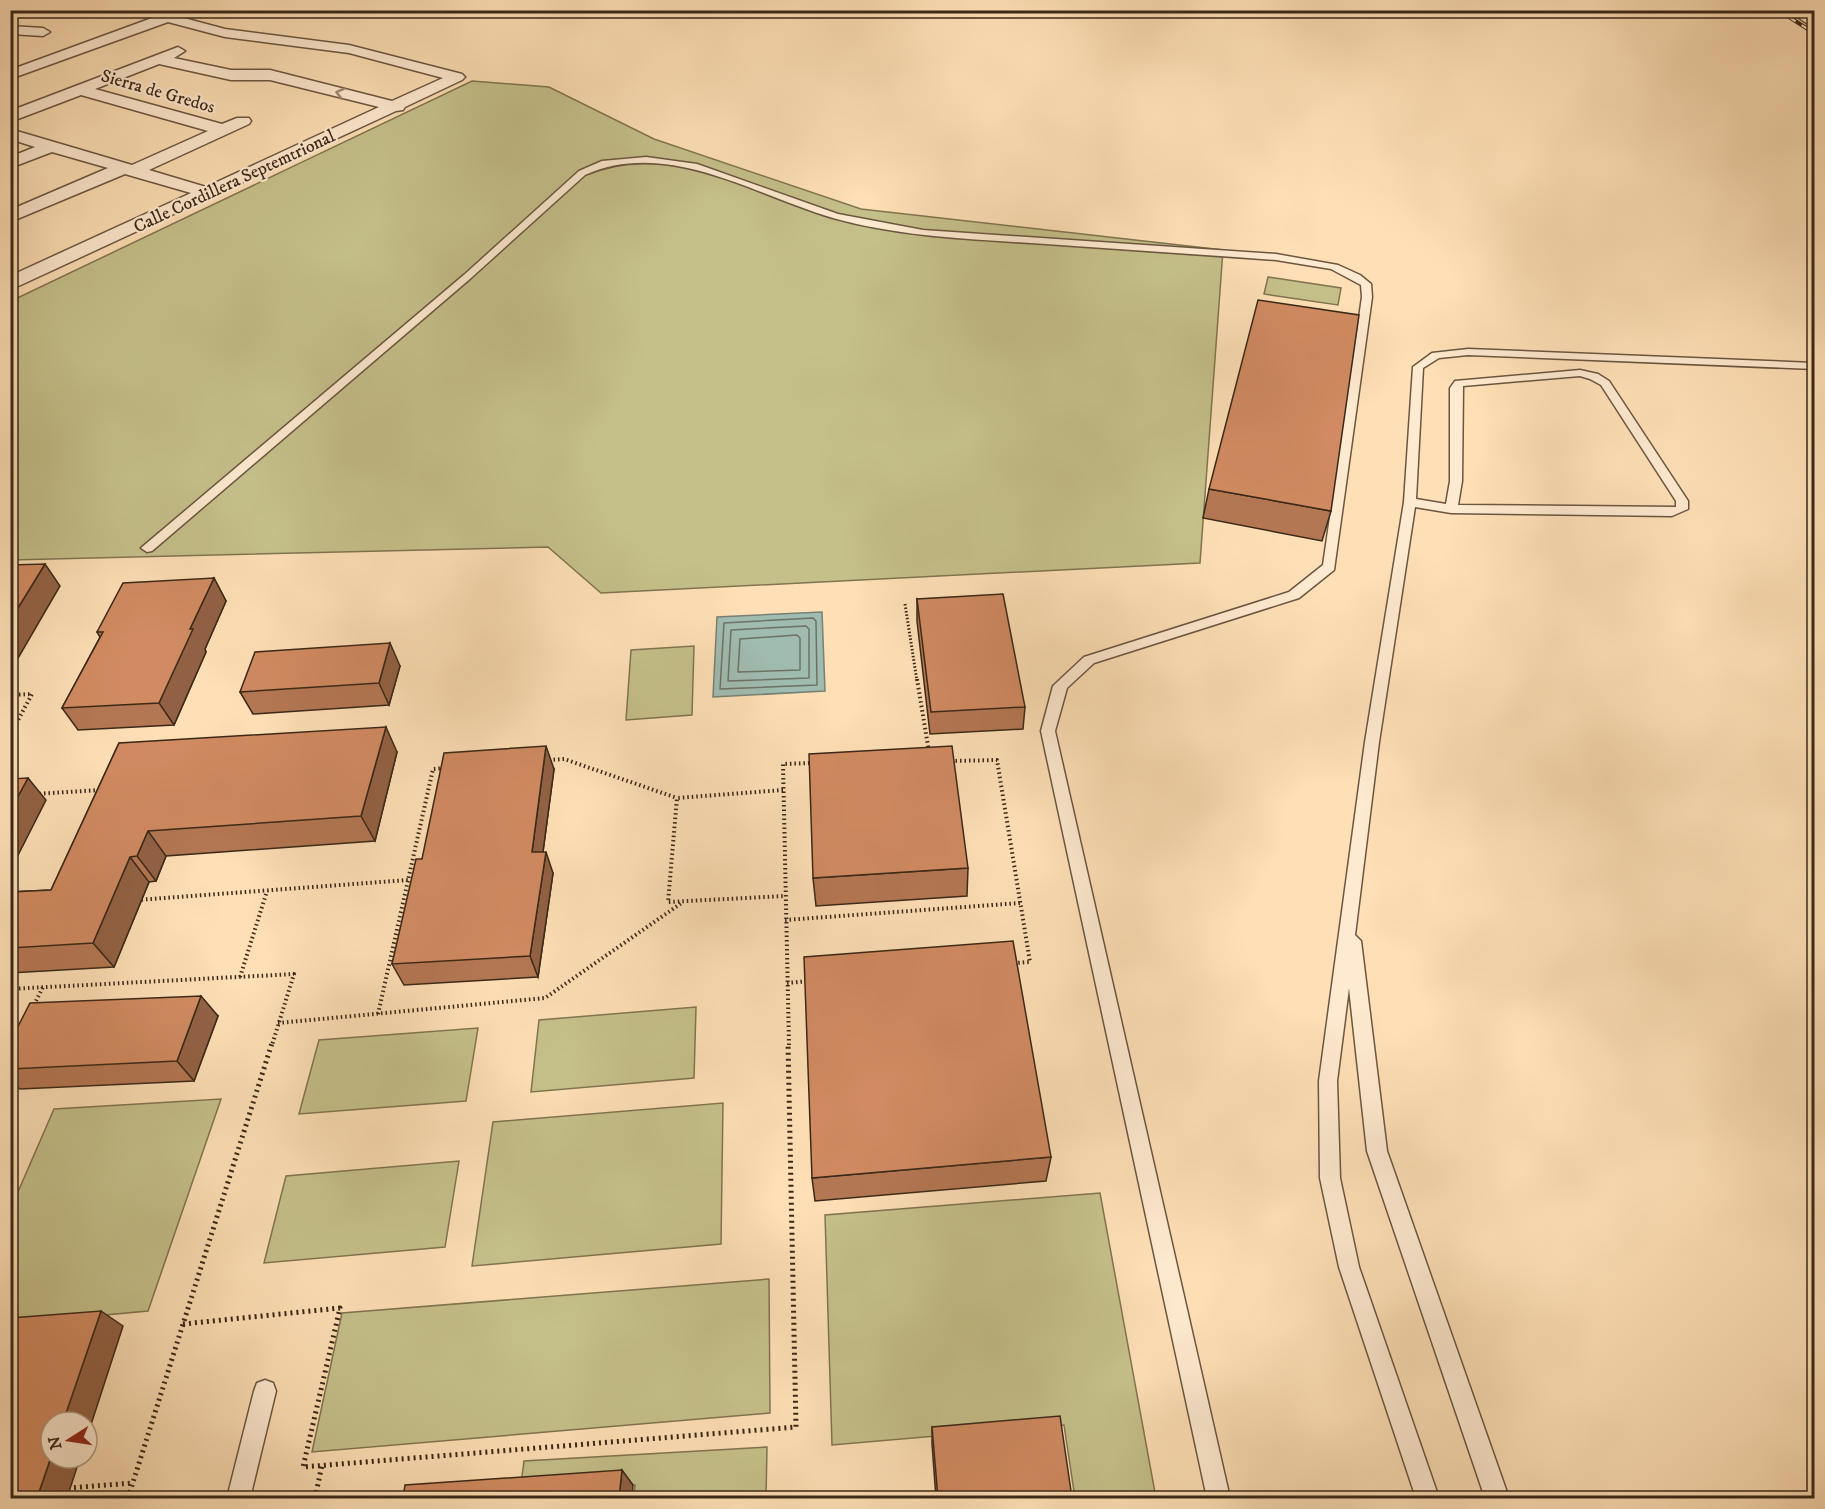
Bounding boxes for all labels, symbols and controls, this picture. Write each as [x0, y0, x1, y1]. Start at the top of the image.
street label: Sierra de Gredos [98, 65, 217, 119]
one-way arrow [335, 87, 345, 100]
street label: Calle Cordillera Septemtrional [130, 125, 339, 238]
north arrow [39, 1410, 99, 1470]
text: N [44, 1434, 66, 1451]

